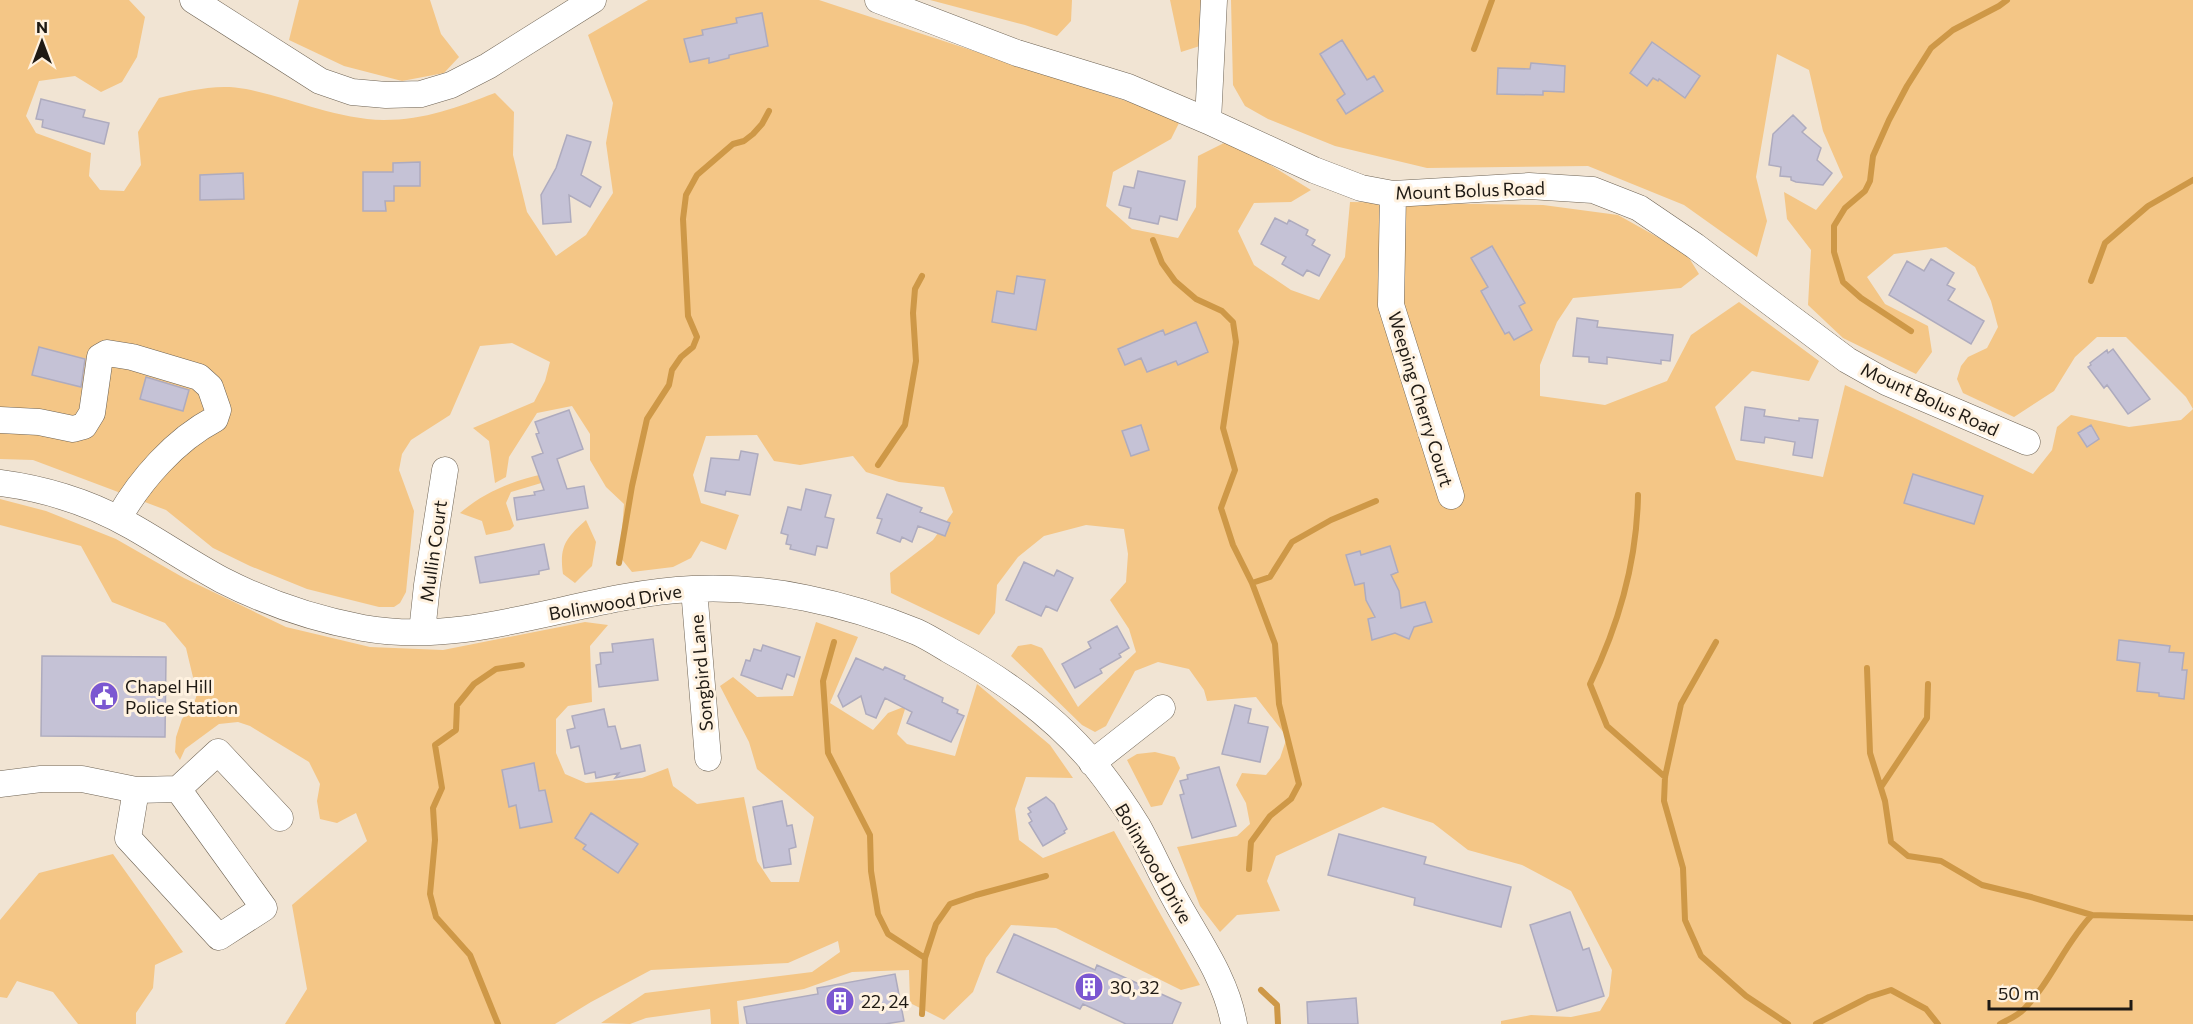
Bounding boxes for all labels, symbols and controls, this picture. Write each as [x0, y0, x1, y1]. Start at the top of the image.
north arrow [12, 12, 72, 72]
text: N [36, 17, 48, 36]
street label: Mount Bolus Road [1395, 176, 1545, 204]
street label: Weeping Cherry Court [1384, 309, 1458, 489]
street label: Mount Bolus Road [1857, 357, 2003, 441]
street label: Mullin Court [415, 499, 451, 603]
street label: Bolinwood Drive [547, 579, 683, 625]
street label: Songbird Lane [685, 614, 717, 732]
place label: Chapel Hill Police Station [125, 675, 238, 718]
public building icon: Chapel Hill Police Station [88, 680, 120, 712]
street label: Bolinwood Drive [1111, 799, 1197, 927]
building icon: 30, 32 [1073, 971, 1105, 1003]
scale bar [1989, 973, 2132, 1011]
place label: 30, 32 [1110, 976, 1160, 998]
text: 50 m [1998, 982, 2039, 1004]
building icon: 22, 24 [824, 985, 856, 1017]
place label: 22, 24 [861, 990, 909, 1012]

